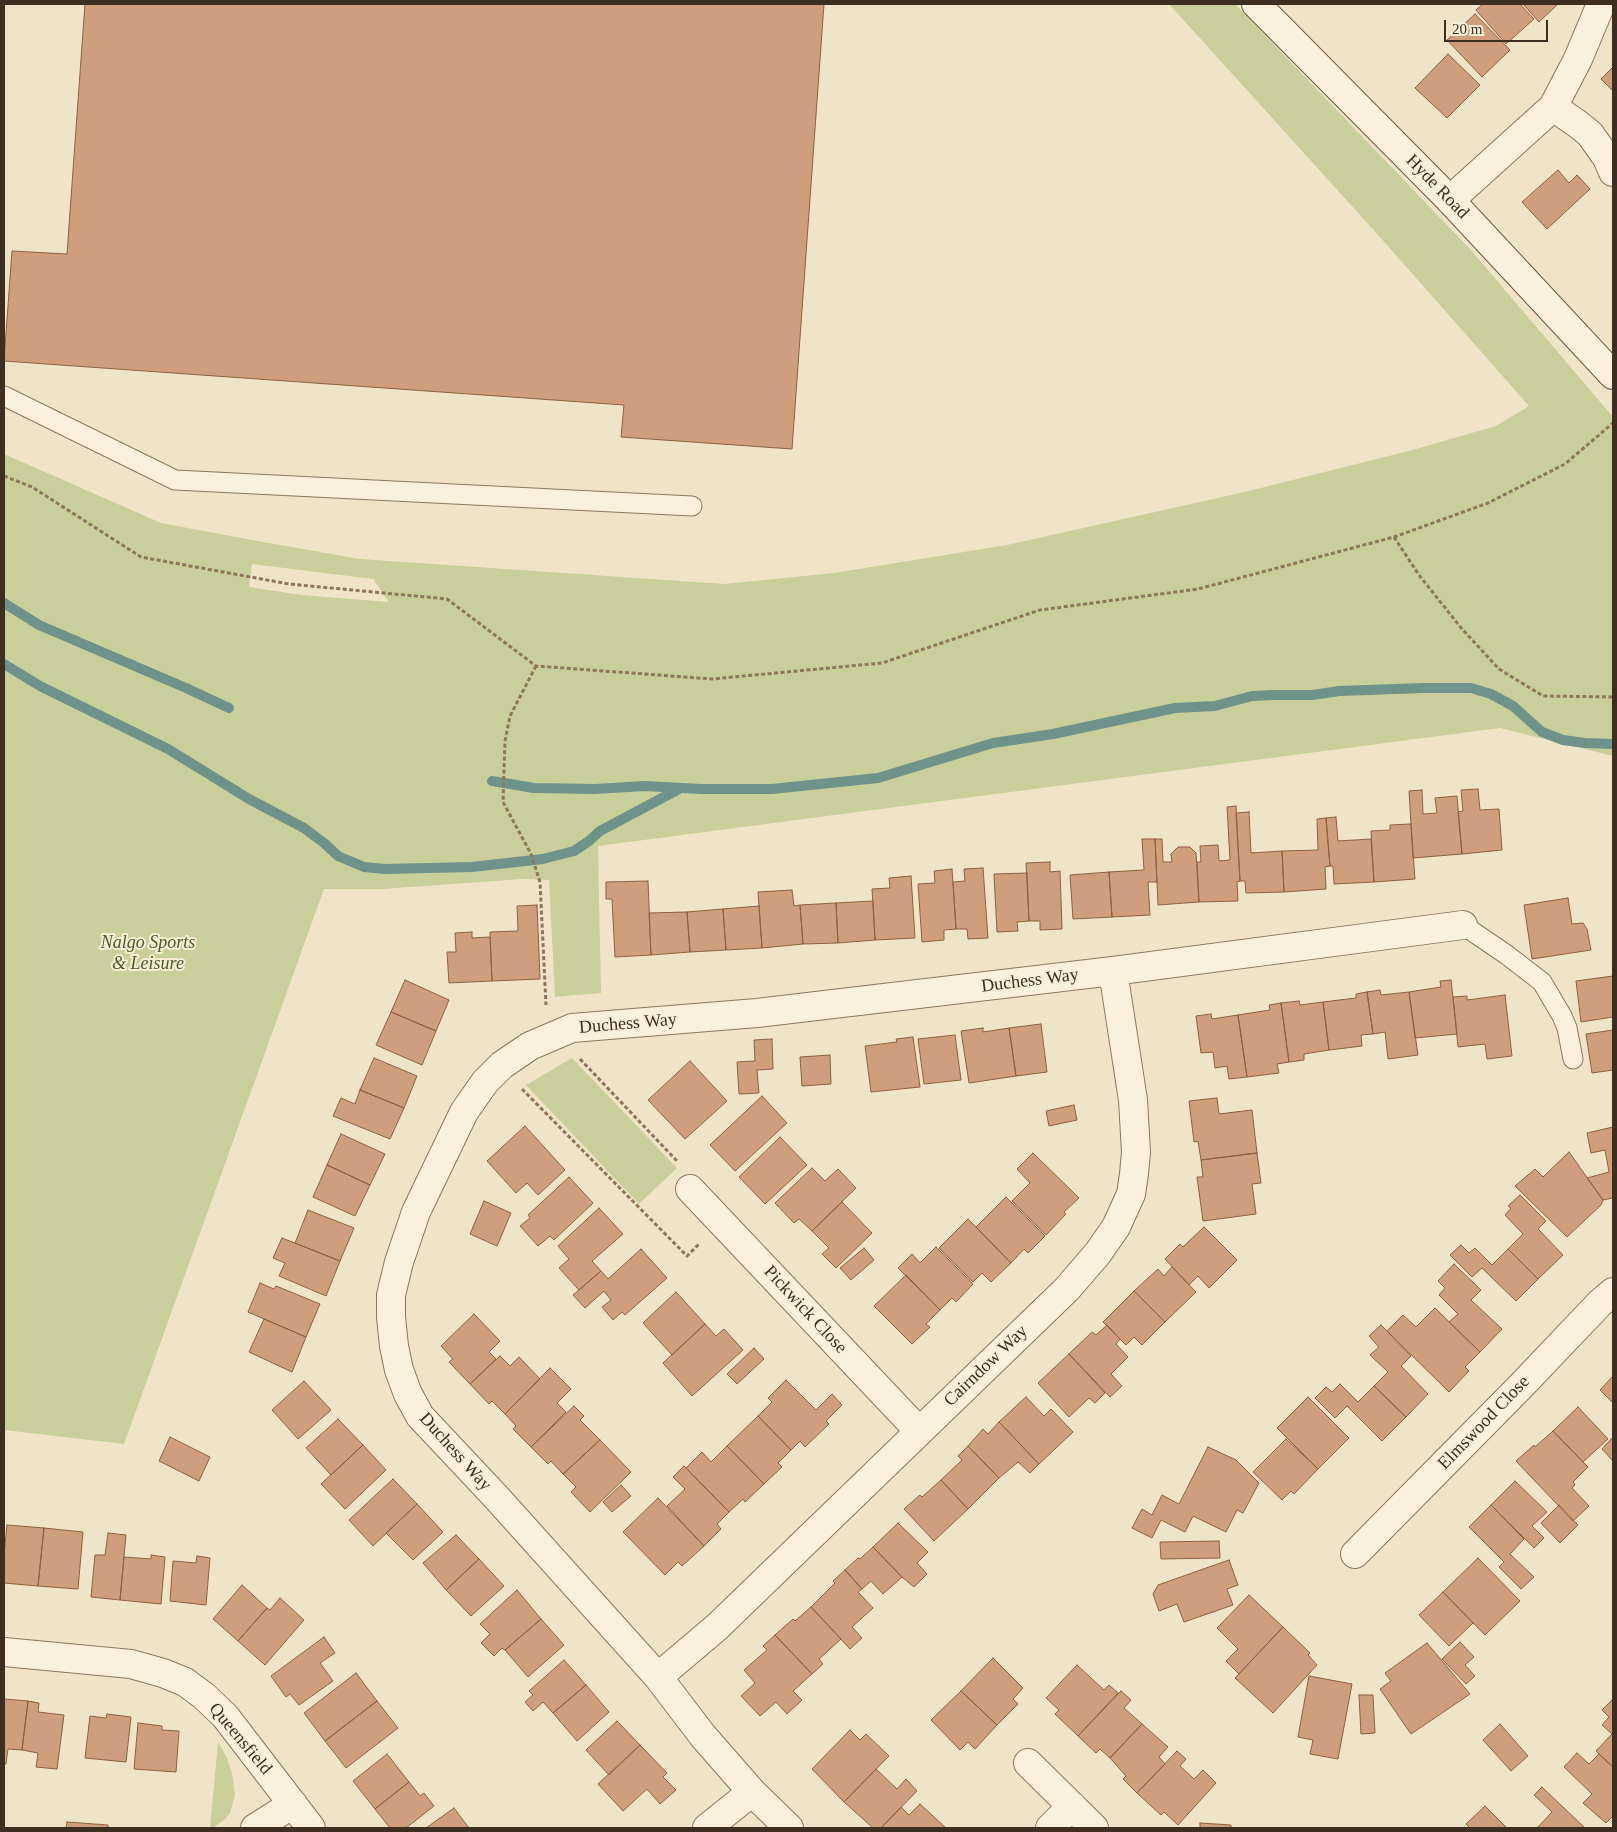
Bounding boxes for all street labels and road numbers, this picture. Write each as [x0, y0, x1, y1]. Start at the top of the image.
street label: Hyde Road [1401, 150, 1473, 224]
street label: Duchess Way [980, 964, 1080, 998]
street label: Duchess Way [578, 1009, 678, 1039]
street label: Pickwick Close [759, 1261, 851, 1359]
street label: Cairndow Way [940, 1321, 1032, 1411]
street label: Elmswood Close [1434, 1371, 1534, 1475]
street label: Duchess Way [414, 1408, 496, 1496]
street label: Queensfield [204, 1699, 276, 1779]

